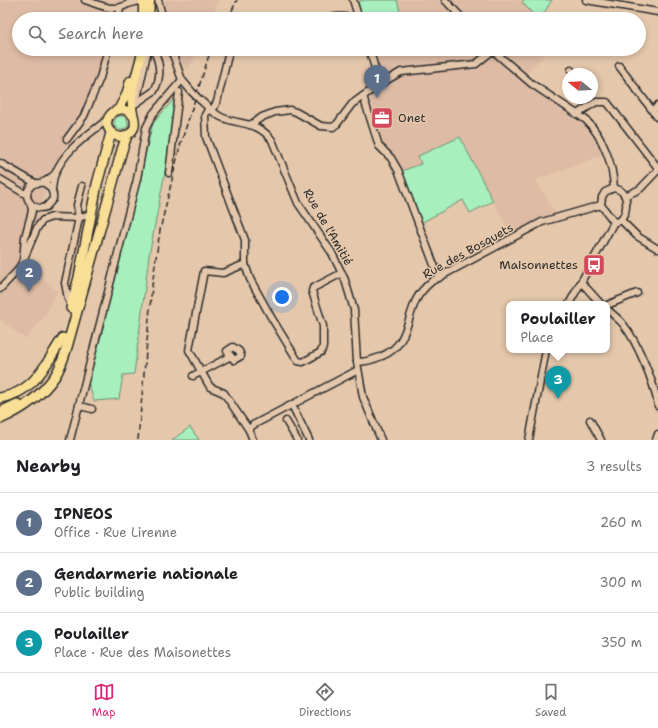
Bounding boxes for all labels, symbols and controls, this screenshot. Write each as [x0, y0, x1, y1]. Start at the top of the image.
search box [12, 12, 646, 56]
icon: search [26, 23, 48, 45]
text: Search here [58, 24, 144, 44]
pin: 1 [364, 65, 390, 98]
north arrow [562, 68, 598, 104]
office icon: Onet [369, 105, 395, 131]
place label: Onet [398, 110, 426, 126]
street label: Rue de l'Amitié [299, 186, 357, 269]
street label: Rue des Bosquets [420, 219, 516, 283]
bus stop icon: Maisonnettes [581, 252, 607, 278]
place label: Maisonnettes [499, 257, 578, 273]
pin: 2 [16, 259, 42, 292]
your location [272, 287, 292, 307]
popup [506, 301, 610, 353]
text: Poulailler [520, 309, 596, 329]
text: Place [520, 329, 554, 346]
pin: 3 [545, 366, 571, 399]
text: Nearby [16, 455, 81, 477]
text: 3 results [586, 458, 642, 475]
text: IPNEOS [54, 504, 112, 524]
text: 1 [26, 514, 32, 531]
text: 260 m [600, 514, 642, 531]
text: Office · Rue Lirenne [54, 524, 177, 541]
text: Gendarmerie nationale [54, 564, 238, 584]
text: 2 [24, 574, 34, 591]
text: 300 m [599, 574, 642, 591]
text: Public building [54, 584, 145, 601]
text: Poulailler [54, 624, 129, 644]
text: 3 [24, 634, 34, 651]
text: 350 m [601, 634, 642, 651]
text: Place · Rue des Maisonettes [54, 644, 231, 661]
tab: Map [92, 681, 115, 720]
tab: Directions [299, 681, 351, 720]
tab: Saved [535, 681, 566, 720]

